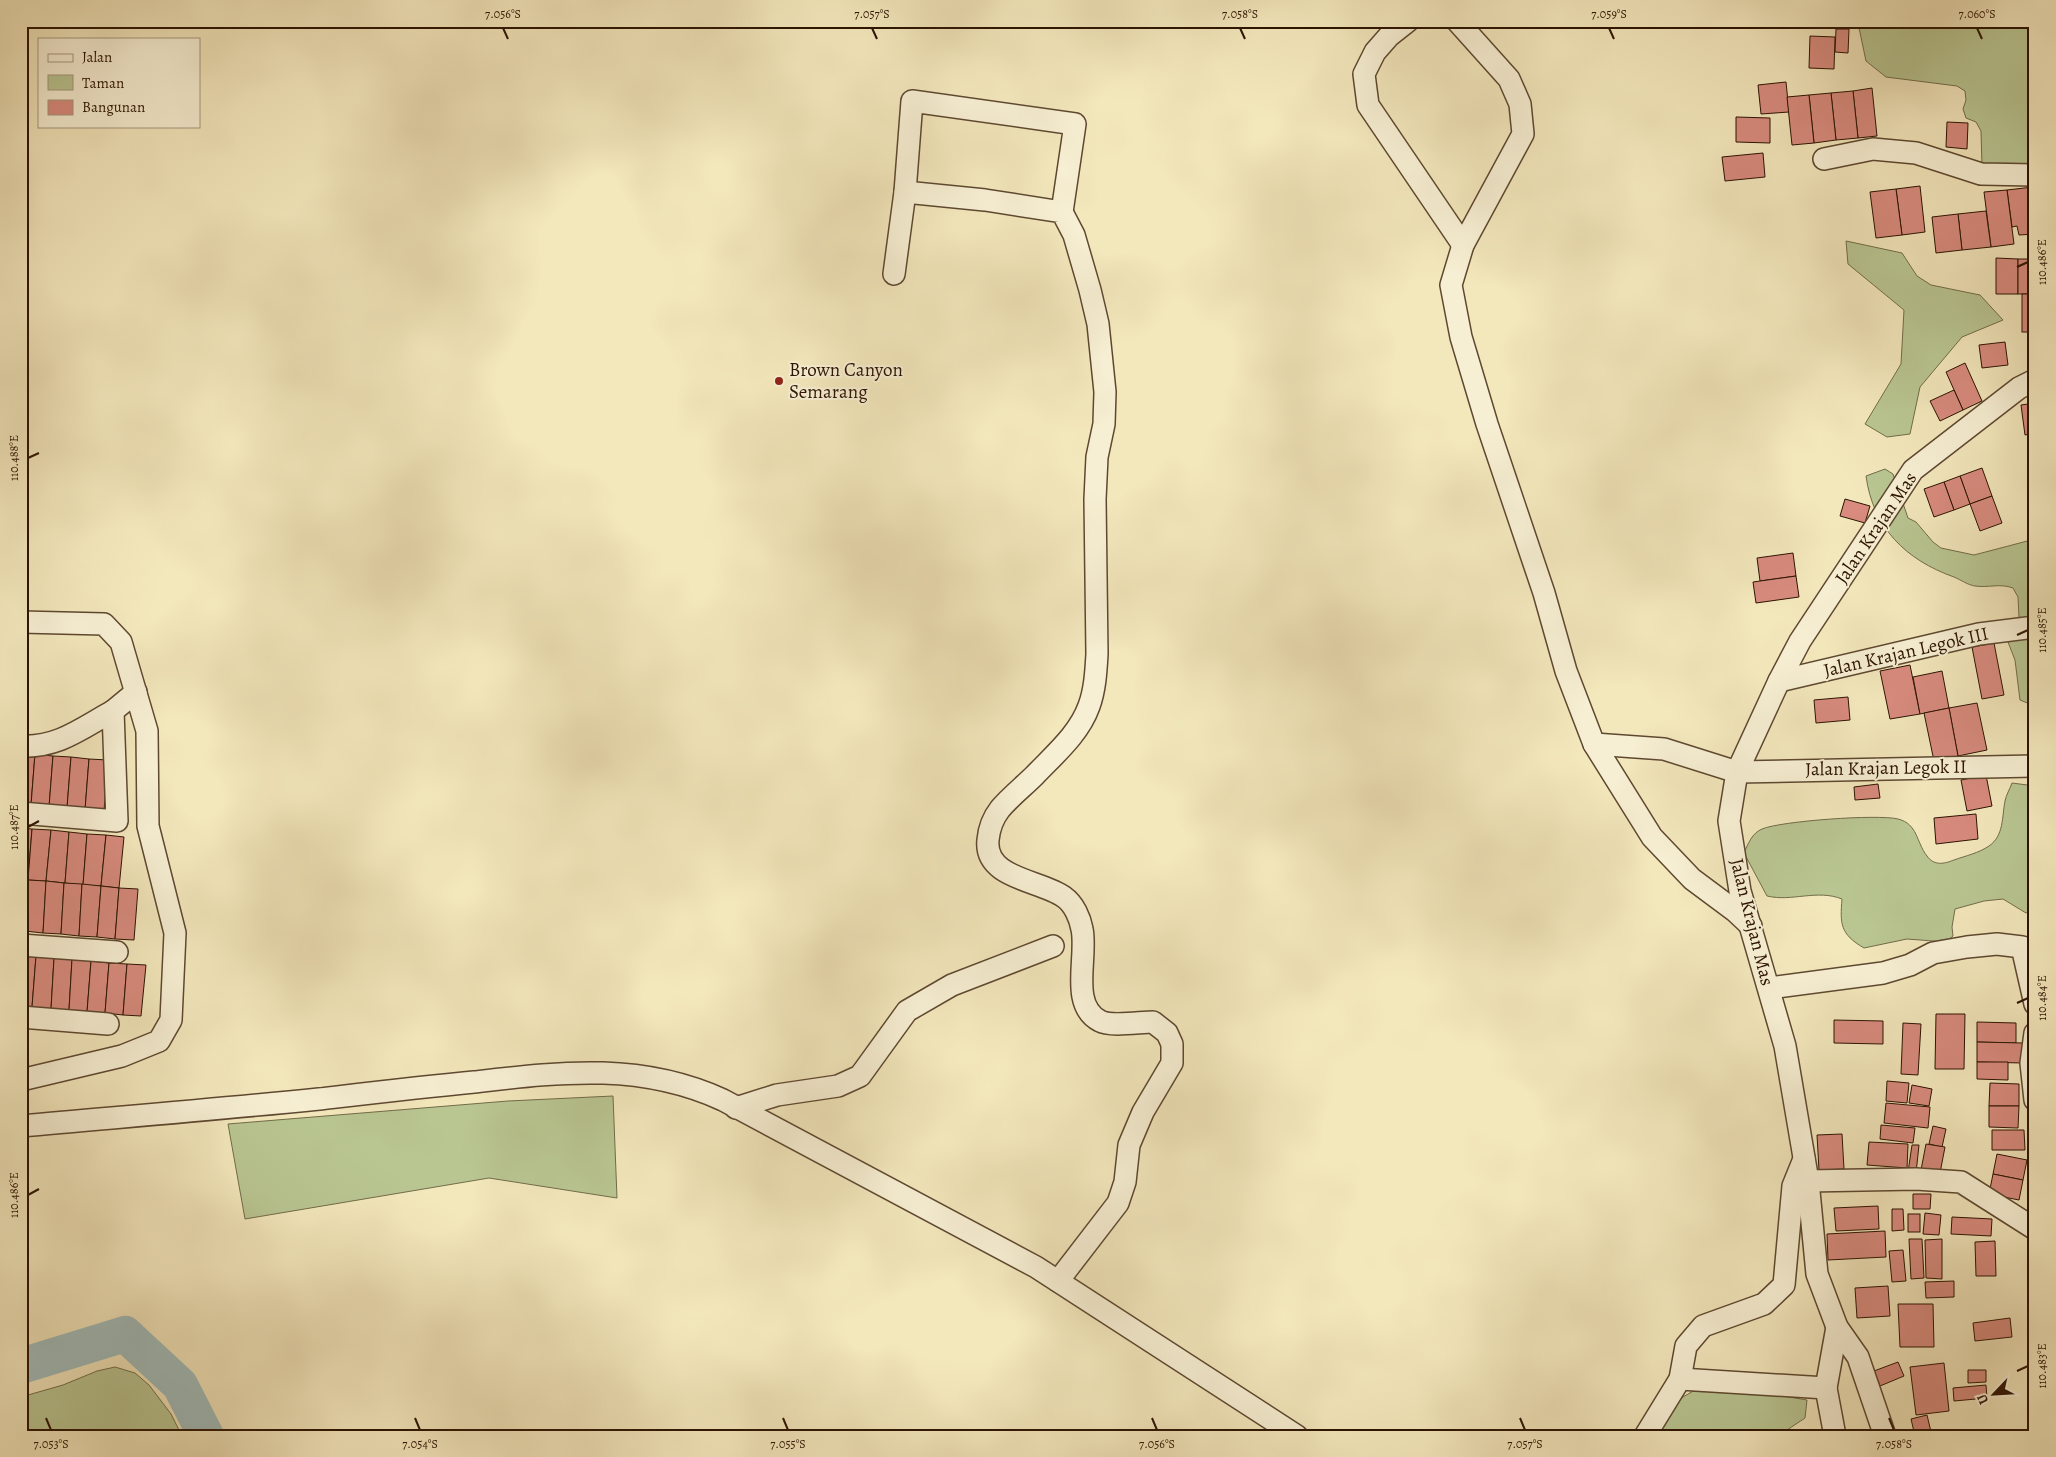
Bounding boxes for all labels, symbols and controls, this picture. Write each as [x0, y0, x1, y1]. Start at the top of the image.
text: 7.056°S [485, 6, 521, 22]
text: 7.057°S [854, 6, 890, 22]
text: 7.058°S [1222, 6, 1258, 22]
text: 7.059°S [1591, 6, 1627, 22]
text: 7.060°S [1958, 6, 1996, 22]
legend [38, 38, 200, 128]
text: Jalan [82, 47, 112, 67]
text: Taman [82, 73, 124, 93]
text: Bangunan [82, 97, 145, 117]
text: 110.486°E [2034, 239, 2050, 285]
place label: Brown Canyon Semarang [789, 357, 903, 405]
marker: Brown Canyon Semarang [773, 375, 785, 387]
text: 110.488°E [6, 435, 22, 481]
street label: Jalan Krajan Mas [1829, 467, 1923, 589]
text: 110.485°E [2034, 607, 2050, 653]
street label: Jalan Krajan Legok III [1821, 620, 1991, 684]
street label: Jalan Krajan Legok II [1805, 754, 1967, 782]
text: 110.487°E [6, 804, 22, 850]
street label: Jalan Krajan Mas [1724, 856, 1780, 988]
text: 110.484°E [2034, 975, 2050, 1021]
text: 110.486°E [6, 1172, 22, 1218]
text: 110.483°E [2034, 1343, 2050, 1389]
north arrow [1968, 1370, 2018, 1420]
text: U [1972, 1391, 1993, 1407]
text: 7.053°S [33, 1436, 69, 1452]
text: 7.054°S [402, 1436, 438, 1452]
text: 7.055°S [770, 1436, 806, 1452]
text: 7.056°S [1139, 1436, 1175, 1452]
text: 7.057°S [1507, 1436, 1543, 1452]
text: 7.058°S [1876, 1436, 1912, 1452]

